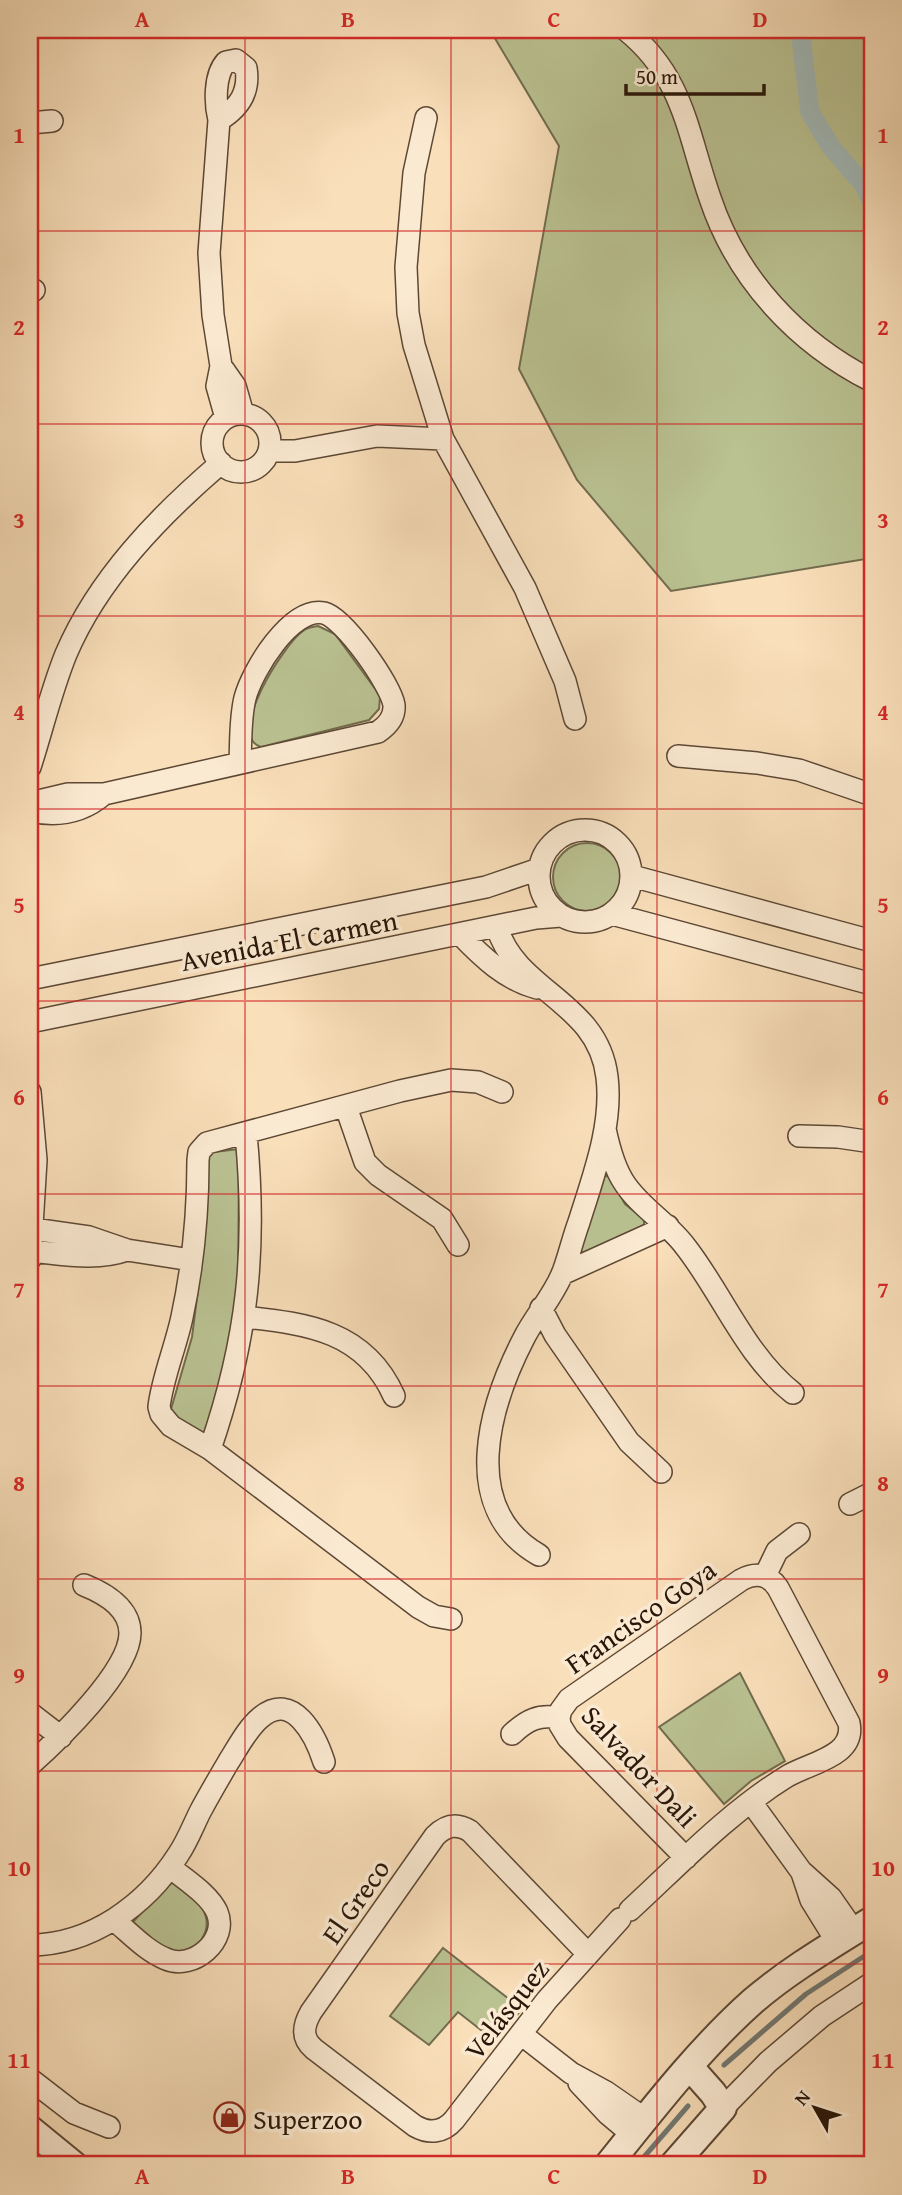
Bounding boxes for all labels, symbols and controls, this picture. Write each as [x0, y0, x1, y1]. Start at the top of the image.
text: A [135, 2, 150, 35]
text: B [341, 2, 355, 35]
text: C [547, 2, 561, 35]
text: D [753, 2, 768, 35]
scale bar [626, 52, 764, 96]
text: 50 m [636, 61, 678, 92]
text: 1 [13, 118, 25, 151]
text: 1 [877, 118, 889, 151]
text: 2 [13, 310, 25, 343]
text: 2 [877, 310, 889, 343]
text: 3 [13, 503, 25, 536]
text: 3 [877, 503, 889, 536]
text: 4 [13, 695, 25, 728]
text: 4 [877, 695, 889, 728]
text: 5 [13, 888, 25, 921]
text: 5 [877, 888, 889, 921]
street label: Avenida El Carmen [177, 899, 401, 981]
text: 6 [13, 1080, 25, 1113]
text: 6 [877, 1080, 889, 1113]
text: 7 [13, 1273, 25, 1306]
text: 7 [877, 1273, 889, 1306]
text: 8 [13, 1466, 25, 1499]
text: 8 [877, 1466, 889, 1499]
street label: Francisco Goya [556, 1548, 724, 1683]
text: 9 [13, 1658, 25, 1691]
text: 9 [877, 1658, 889, 1691]
street label: Salvador Dali [572, 1696, 708, 1836]
street label: El Greco [311, 1850, 399, 1952]
text: 10 [7, 1851, 31, 1884]
text: 10 [871, 1851, 895, 1884]
street label: Velásquez [454, 1950, 558, 2068]
text: 11 [7, 2043, 31, 2076]
text: 11 [871, 2043, 895, 2076]
north arrow [780, 2072, 850, 2142]
text: N [787, 2083, 817, 2111]
place label: Superzoo [253, 2098, 362, 2139]
shop icon: Superzoo [213, 2101, 247, 2135]
text: A [135, 2159, 150, 2192]
text: B [341, 2159, 355, 2192]
text: C [547, 2159, 561, 2192]
text: D [753, 2159, 768, 2192]

